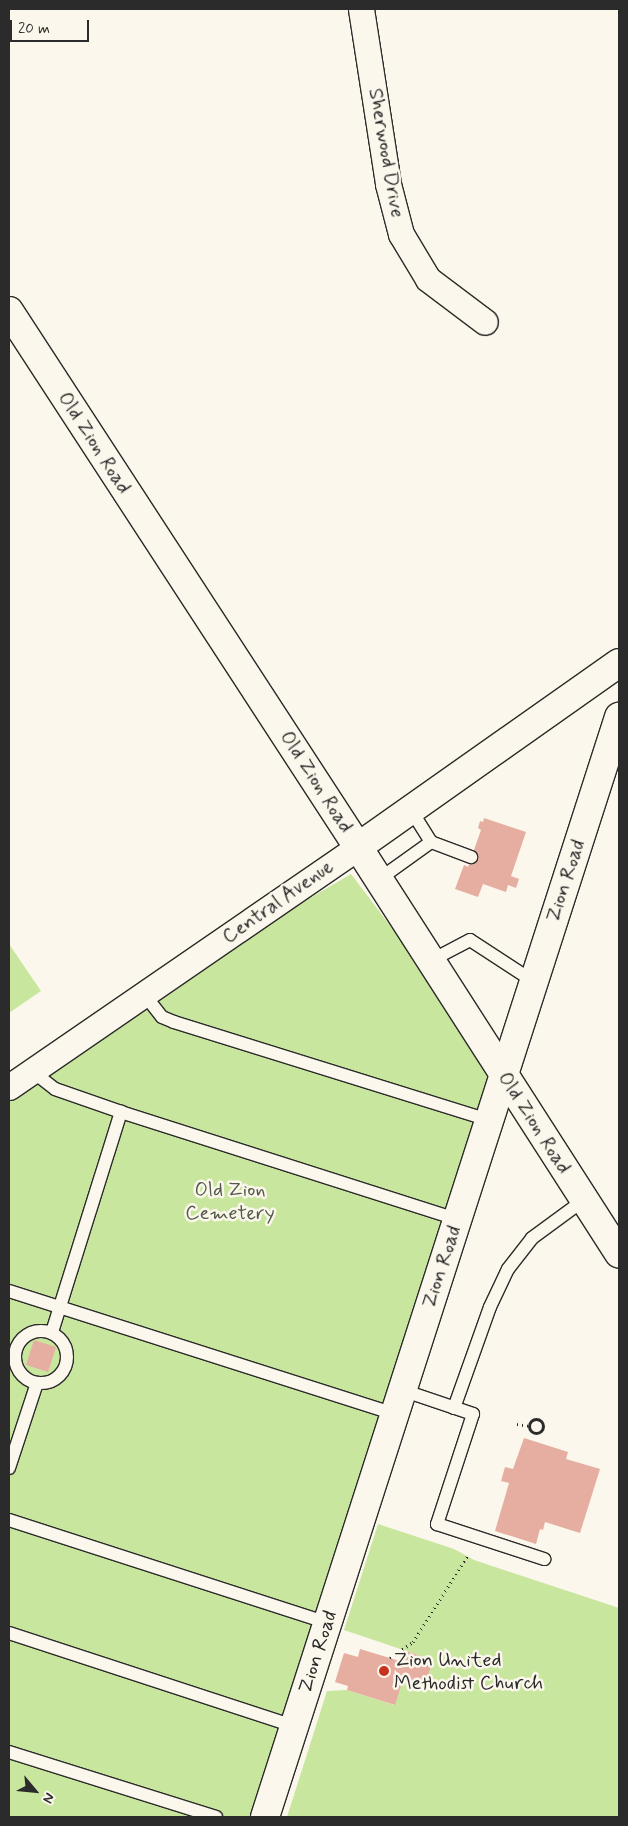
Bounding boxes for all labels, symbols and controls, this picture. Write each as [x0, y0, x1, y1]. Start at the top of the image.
scale bar [12, 10, 91, 42]
text: 20 m [18, 19, 50, 39]
street label: Sherwood Drive [363, 87, 409, 219]
street label: Old Zion Road [52, 387, 136, 499]
street label: Old Zion Road [274, 726, 358, 838]
street label: Zion Road [542, 837, 590, 925]
street label: Central Avenue [216, 853, 340, 951]
street label: Old Zion Road [492, 1067, 576, 1179]
park label: Old Zion Cemetery [185, 1179, 275, 1226]
street label: Zion Road [418, 1223, 466, 1311]
street label: Zion Road [294, 1608, 342, 1696]
place label: Zion United Methodist Church [394, 1648, 543, 1695]
marker: Zion United Methodist Church [378, 1665, 390, 1677]
north arrow [10, 1766, 60, 1816]
text: N [38, 1790, 58, 1806]

